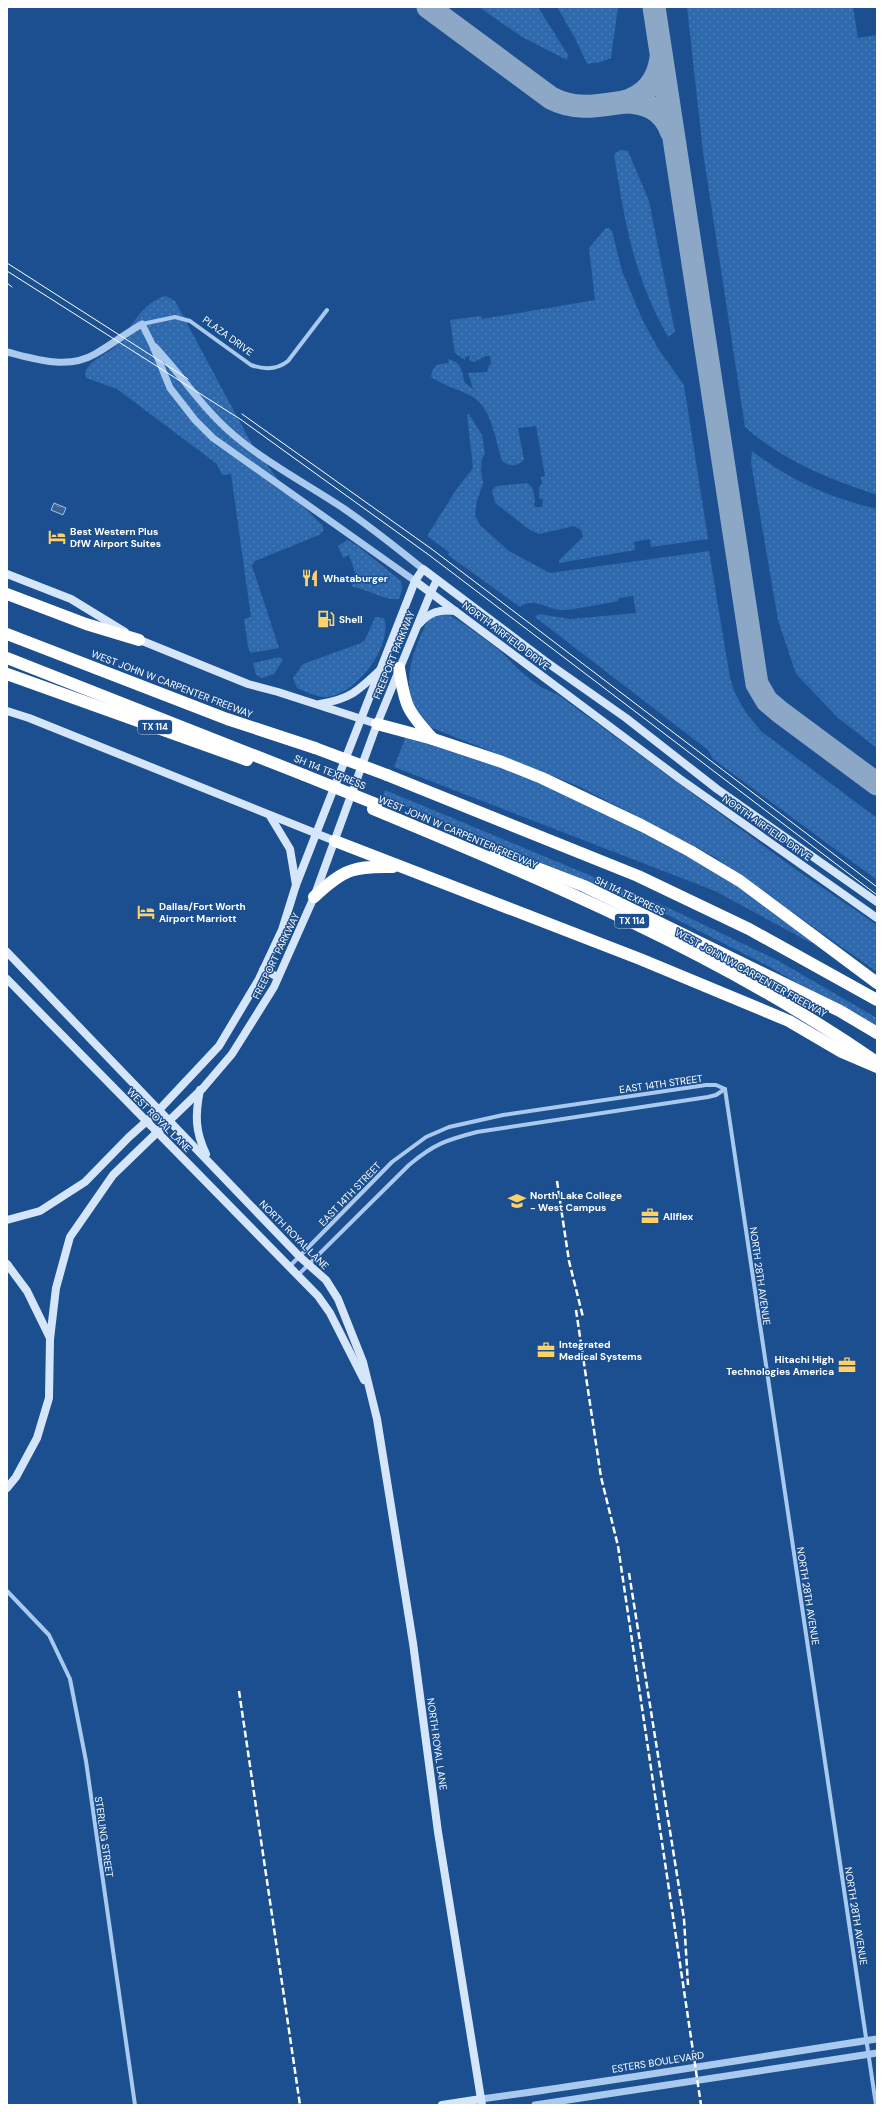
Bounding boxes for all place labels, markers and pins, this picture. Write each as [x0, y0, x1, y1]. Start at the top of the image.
place label: Best Western Plus DfW Airport Suites [70, 525, 161, 550]
hotel icon: Best Western Plus DfW Airport Suites [47, 527, 67, 547]
restaurant icon: Whataburger [300, 568, 320, 588]
place label: Whataburger [323, 572, 388, 585]
fuel station icon: Shell [316, 609, 336, 629]
place label: Shell [339, 613, 363, 626]
place label: Dallas/Fort Worth Airport Marriott [159, 900, 246, 925]
hotel icon: Dallas/Fort Worth Airport Marriott [136, 902, 156, 922]
place label: North Lake College - West Campus [530, 1189, 622, 1214]
school or university icon: North Lake College - West Campus [507, 1191, 527, 1211]
office icon: Allflex [640, 1206, 660, 1226]
place label: Allflex [663, 1210, 693, 1223]
place label: Integrated Medical Systems [559, 1338, 642, 1363]
office icon: Integrated Medical Systems [536, 1340, 556, 1360]
place label: Hitachi High Technologies America [726, 1353, 834, 1378]
office icon: Hitachi High Technologies America [837, 1355, 857, 1375]

